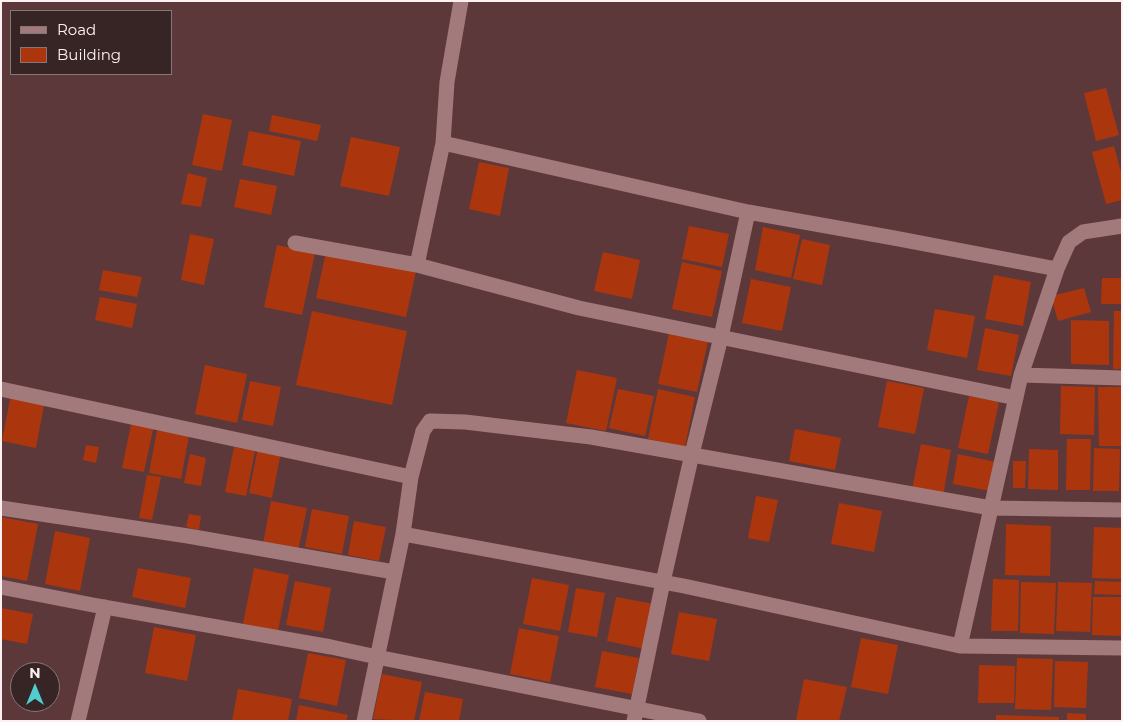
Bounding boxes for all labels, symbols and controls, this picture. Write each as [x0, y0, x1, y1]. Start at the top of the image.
legend [10, 10, 172, 75]
text: Road [57, 20, 96, 39]
text: Building [57, 45, 121, 64]
north arrow [10, 662, 60, 712]
text: N [29, 664, 41, 682]

